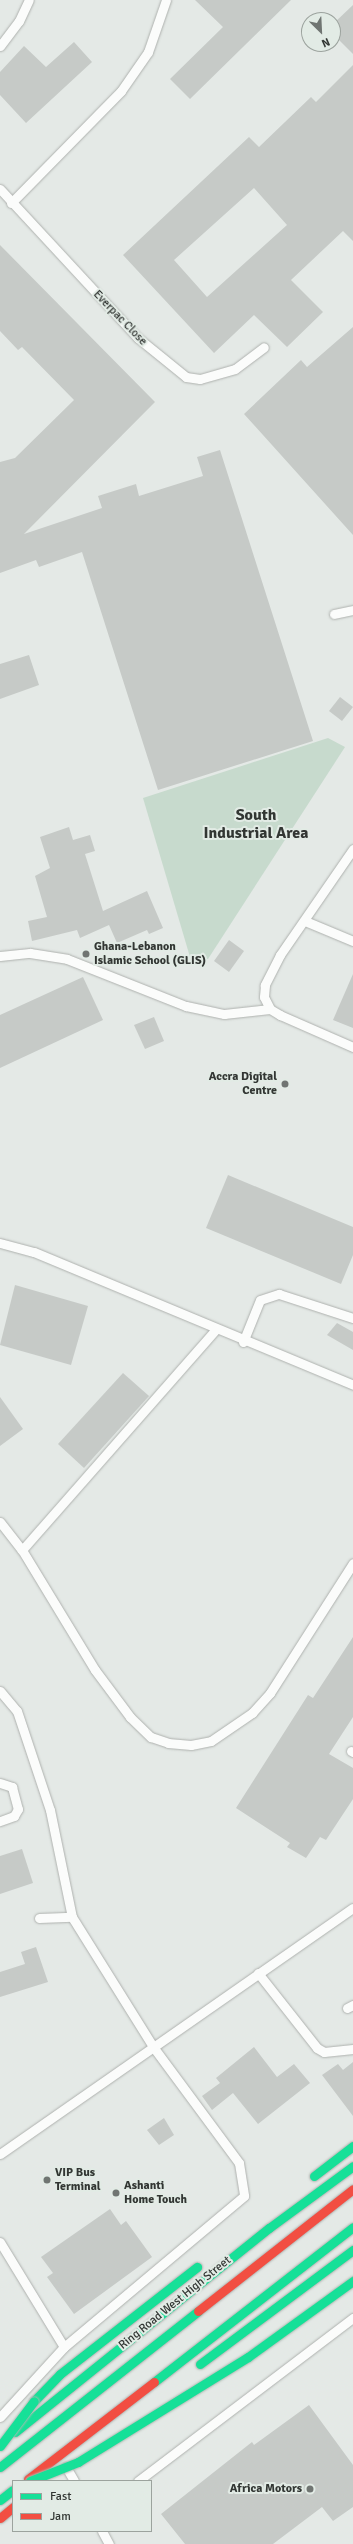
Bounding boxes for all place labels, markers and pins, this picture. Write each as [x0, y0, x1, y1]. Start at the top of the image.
place label: Ghana-Lebanon Islamic School (GLIS) [94, 940, 206, 968]
marker: Ghana-Lebanon Islamic School (GLIS) [81, 949, 91, 959]
place label: Accra Digital Centre [209, 1070, 277, 1098]
marker: Accra Digital Centre [280, 1079, 290, 1089]
place label: VIP Bus Terminal [55, 2166, 101, 2194]
marker: VIP Bus Terminal [42, 2175, 52, 2185]
place label: Ashanti Home Touch [124, 2179, 187, 2207]
marker: Ashanti Home Touch [111, 2188, 121, 2198]
place label: Africa Motors [230, 2482, 302, 2496]
marker: Africa Motors [305, 2484, 315, 2494]

